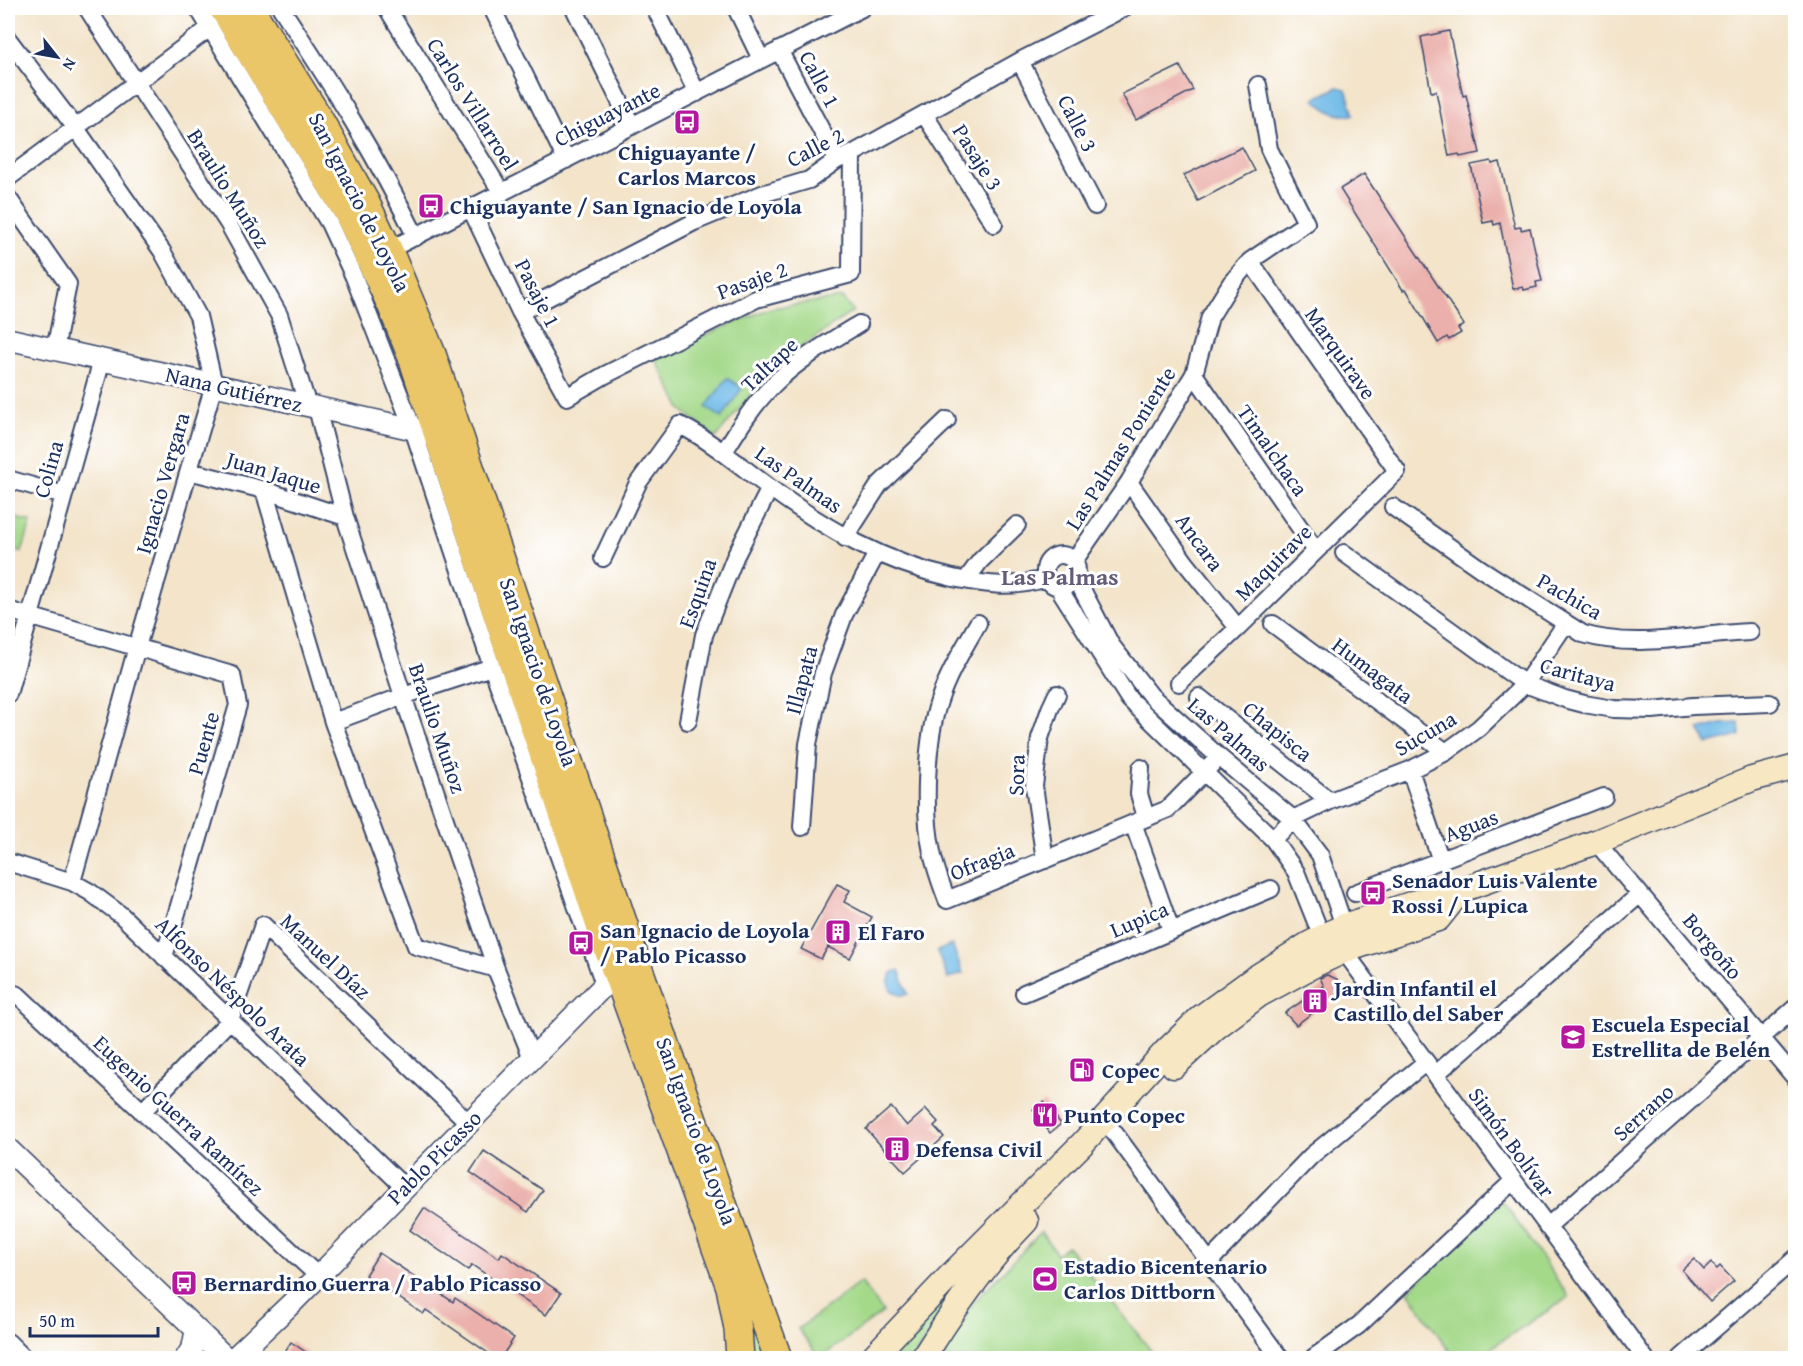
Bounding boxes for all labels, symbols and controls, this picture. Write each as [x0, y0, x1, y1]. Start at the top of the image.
north arrow [27, 27, 87, 87]
street label: Carlos Villarroel [419, 31, 527, 177]
street label: Calle 1 [792, 45, 848, 113]
text: N [57, 54, 83, 76]
street label: Chiguayante [548, 74, 666, 154]
street label: Calle 3 [1050, 89, 1106, 157]
street label: San Ignacio de Loyola [301, 107, 419, 298]
bus stop icon: Chiguayante / Carlos Marcos [672, 107, 702, 137]
street label: Pasaje 3 [945, 118, 1011, 196]
street label: Calle 2 [781, 119, 849, 175]
street label: Braulio Muñoz [180, 122, 279, 254]
place label: Chiguayante / Carlos Marcos [618, 136, 756, 193]
place label: Chiguayante / San Ignacio de Loyola [450, 190, 803, 222]
bus stop icon: Chiguayante / San Ignacio de Loyola [416, 191, 446, 221]
street label: Pasaje 2 [712, 252, 792, 308]
street label: Pasaje 1 [507, 253, 569, 333]
street label: Marquirave [1297, 300, 1385, 406]
street label: Taltape [733, 329, 805, 399]
street label: Nana Gutiérrez [163, 358, 306, 420]
street label: Las Palmas Poniente [1057, 360, 1183, 536]
street label: Timalchaca [1230, 398, 1317, 503]
street label: Ignacio Vergara [127, 408, 198, 557]
street label: Colina [25, 436, 72, 501]
street label: Las Palmas [749, 437, 849, 521]
street label: Juan Jaque [220, 442, 325, 502]
street label: Ancara [1168, 506, 1232, 578]
street label: Maquirave [1227, 516, 1319, 608]
street label: Esquina [670, 553, 725, 632]
district label: Las Palmas [1001, 559, 1119, 594]
street label: Pachica [1532, 565, 1609, 628]
street label: San Ignacio de Loyola [492, 573, 587, 771]
street label: Humagata [1326, 629, 1421, 712]
street label: Illapata [776, 641, 826, 718]
street label: Caritaya [1537, 649, 1620, 700]
street label: Braulio Muñoz [401, 659, 475, 797]
street label: Las Palmas [1181, 689, 1277, 779]
street label: Chapisca [1236, 693, 1320, 770]
street label: Sucuna [1388, 702, 1463, 764]
street label: Puente [179, 708, 227, 778]
street label: Sora [999, 753, 1033, 796]
street label: Aguas [1439, 800, 1503, 850]
street label: Ofragia [945, 833, 1020, 888]
place label: Senador Luis Valente Rossi / Lupica [1392, 864, 1598, 921]
bus stop icon: Senador Luis Valente Rossi / Lupica [1358, 878, 1388, 908]
street label: Lupica [1105, 892, 1174, 946]
street label: Manuel Díaz [274, 906, 379, 1007]
street label: Borgoño [1676, 906, 1750, 986]
street label: Alfonso Néspolo Arata [148, 908, 318, 1074]
place label: San Ignacio de Loyola / Pablo Picasso [600, 914, 810, 971]
place label: El Faro [858, 916, 925, 948]
building icon: El Faro [823, 917, 853, 947]
bus stop icon: San Ignacio de Loyola / Pablo Picasso [566, 928, 596, 958]
place label: Jardin Infantil el Castillo del Saber [1330, 972, 1503, 1029]
building icon: Jardin Infantil el Castillo del Saber [1300, 986, 1330, 1016]
place label: Escuela Especial Estrellita de Belén [1592, 1008, 1770, 1065]
school or university icon: Escuela Especial Estrellita de Belén [1558, 1022, 1588, 1052]
street label: Eugenio Guerra Ramírez [86, 1027, 272, 1203]
street label: San Ignacio de Loyola [648, 1033, 746, 1230]
place label: Copec [1102, 1054, 1160, 1086]
fuel station icon: Copec [1067, 1055, 1097, 1085]
street label: Serrano [1605, 1076, 1681, 1148]
street label: Simón Bolívar [1461, 1080, 1563, 1204]
place label: Punto Copec [1064, 1099, 1185, 1131]
restaurant icon: Punto Copec [1030, 1100, 1060, 1130]
street label: Pablo Picasso [379, 1102, 489, 1212]
place label: Defensa Civil [916, 1133, 1043, 1165]
building icon: Defensa Civil [882, 1134, 912, 1164]
place label: Estadio Bicentenario Carlos Dittborn [1064, 1250, 1268, 1307]
sports icon: Estadio Bicentenario Carlos Dittborn [1030, 1264, 1060, 1294]
place label: Bernardino Guerra / Pablo Picasso [204, 1267, 541, 1299]
bus stop icon: Bernardino Guerra / Pablo Picasso [169, 1268, 199, 1298]
scale bar [30, 1300, 158, 1338]
text: 50 m [39, 1307, 75, 1334]

